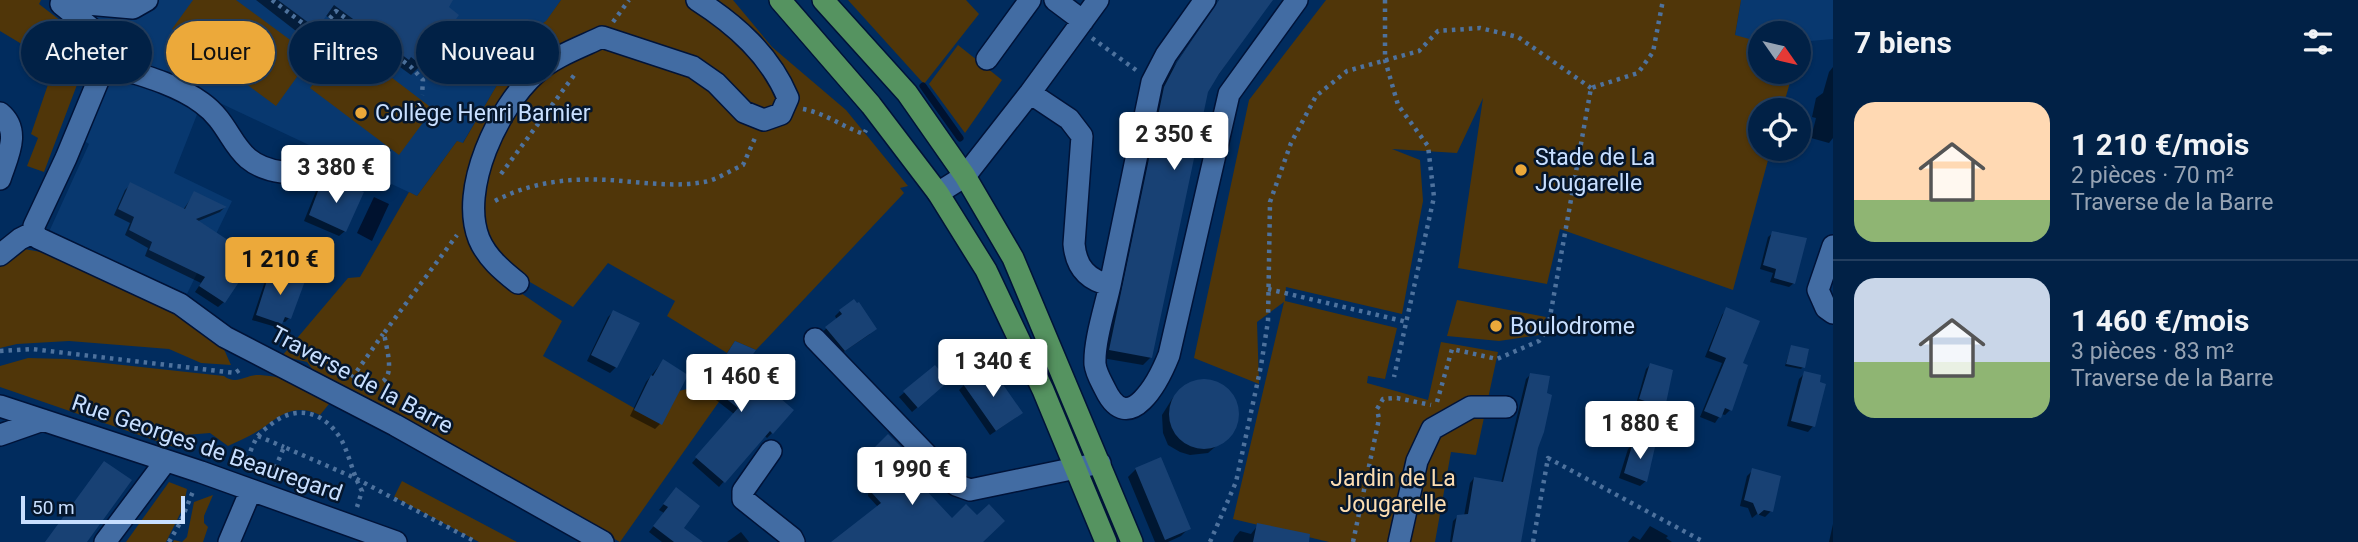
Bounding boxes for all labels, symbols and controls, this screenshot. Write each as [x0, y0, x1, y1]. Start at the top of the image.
chip: Acheter [21, 21, 152, 84]
chip: Louer [166, 21, 275, 84]
chip: Filtres [289, 21, 402, 84]
chip: Nouveau [416, 21, 559, 84]
north arrow [1748, 21, 1811, 84]
map controls [1748, 21, 1811, 161]
icon: filters [2299, 23, 2337, 61]
text: 7 biens [1854, 25, 1952, 60]
button: locate [1748, 98, 1811, 161]
place label: Collège Henri Barnier [375, 100, 591, 127]
marker: Collège Henri Barnier [353, 105, 369, 121]
pin: 2 350 € [1109, 113, 1239, 172]
text: 2 350 € [1135, 121, 1213, 148]
text: 1 210 €/mois [2071, 127, 2249, 162]
icon: home [1910, 130, 1994, 214]
place label: Stade de La Jougarelle [1535, 144, 1655, 197]
pin: 3 380 € [271, 146, 401, 205]
text: 3 380 € [297, 154, 375, 181]
marker: Stade de La Jougarelle [1513, 162, 1529, 178]
text: 2 pièces · 70 m² [2071, 162, 2234, 189]
text: Traverse de la Barre [2071, 189, 2273, 216]
pin: 1 210 € [215, 238, 345, 297]
text: 1 210 € [241, 246, 319, 273]
text: 1 460 €/mois [2071, 303, 2249, 338]
icon: home [1910, 306, 1994, 390]
place label: Boulodrome [1510, 313, 1635, 340]
marker: Boulodrome [1488, 318, 1504, 334]
street label: Traverse de la Barre [266, 321, 458, 439]
text: 3 pièces · 83 m² [2071, 338, 2234, 365]
pin: 1 340 € [928, 340, 1058, 399]
text: 1 340 € [954, 348, 1032, 375]
pin: 1 460 € [676, 354, 806, 414]
text: 1 460 € [702, 363, 780, 390]
text: Traverse de la Barre [2071, 365, 2273, 392]
street label: Rue Georges de Beauregard [68, 389, 346, 507]
pin: 1 880 € [1575, 402, 1705, 461]
text: 1 880 € [1601, 410, 1679, 437]
pin: 1 990 € [847, 448, 977, 507]
text: 1 990 € [873, 456, 951, 483]
park label: Jardin de La Jougarelle [1330, 465, 1456, 518]
scale bar [21, 493, 186, 525]
text: 50 m [32, 496, 75, 519]

